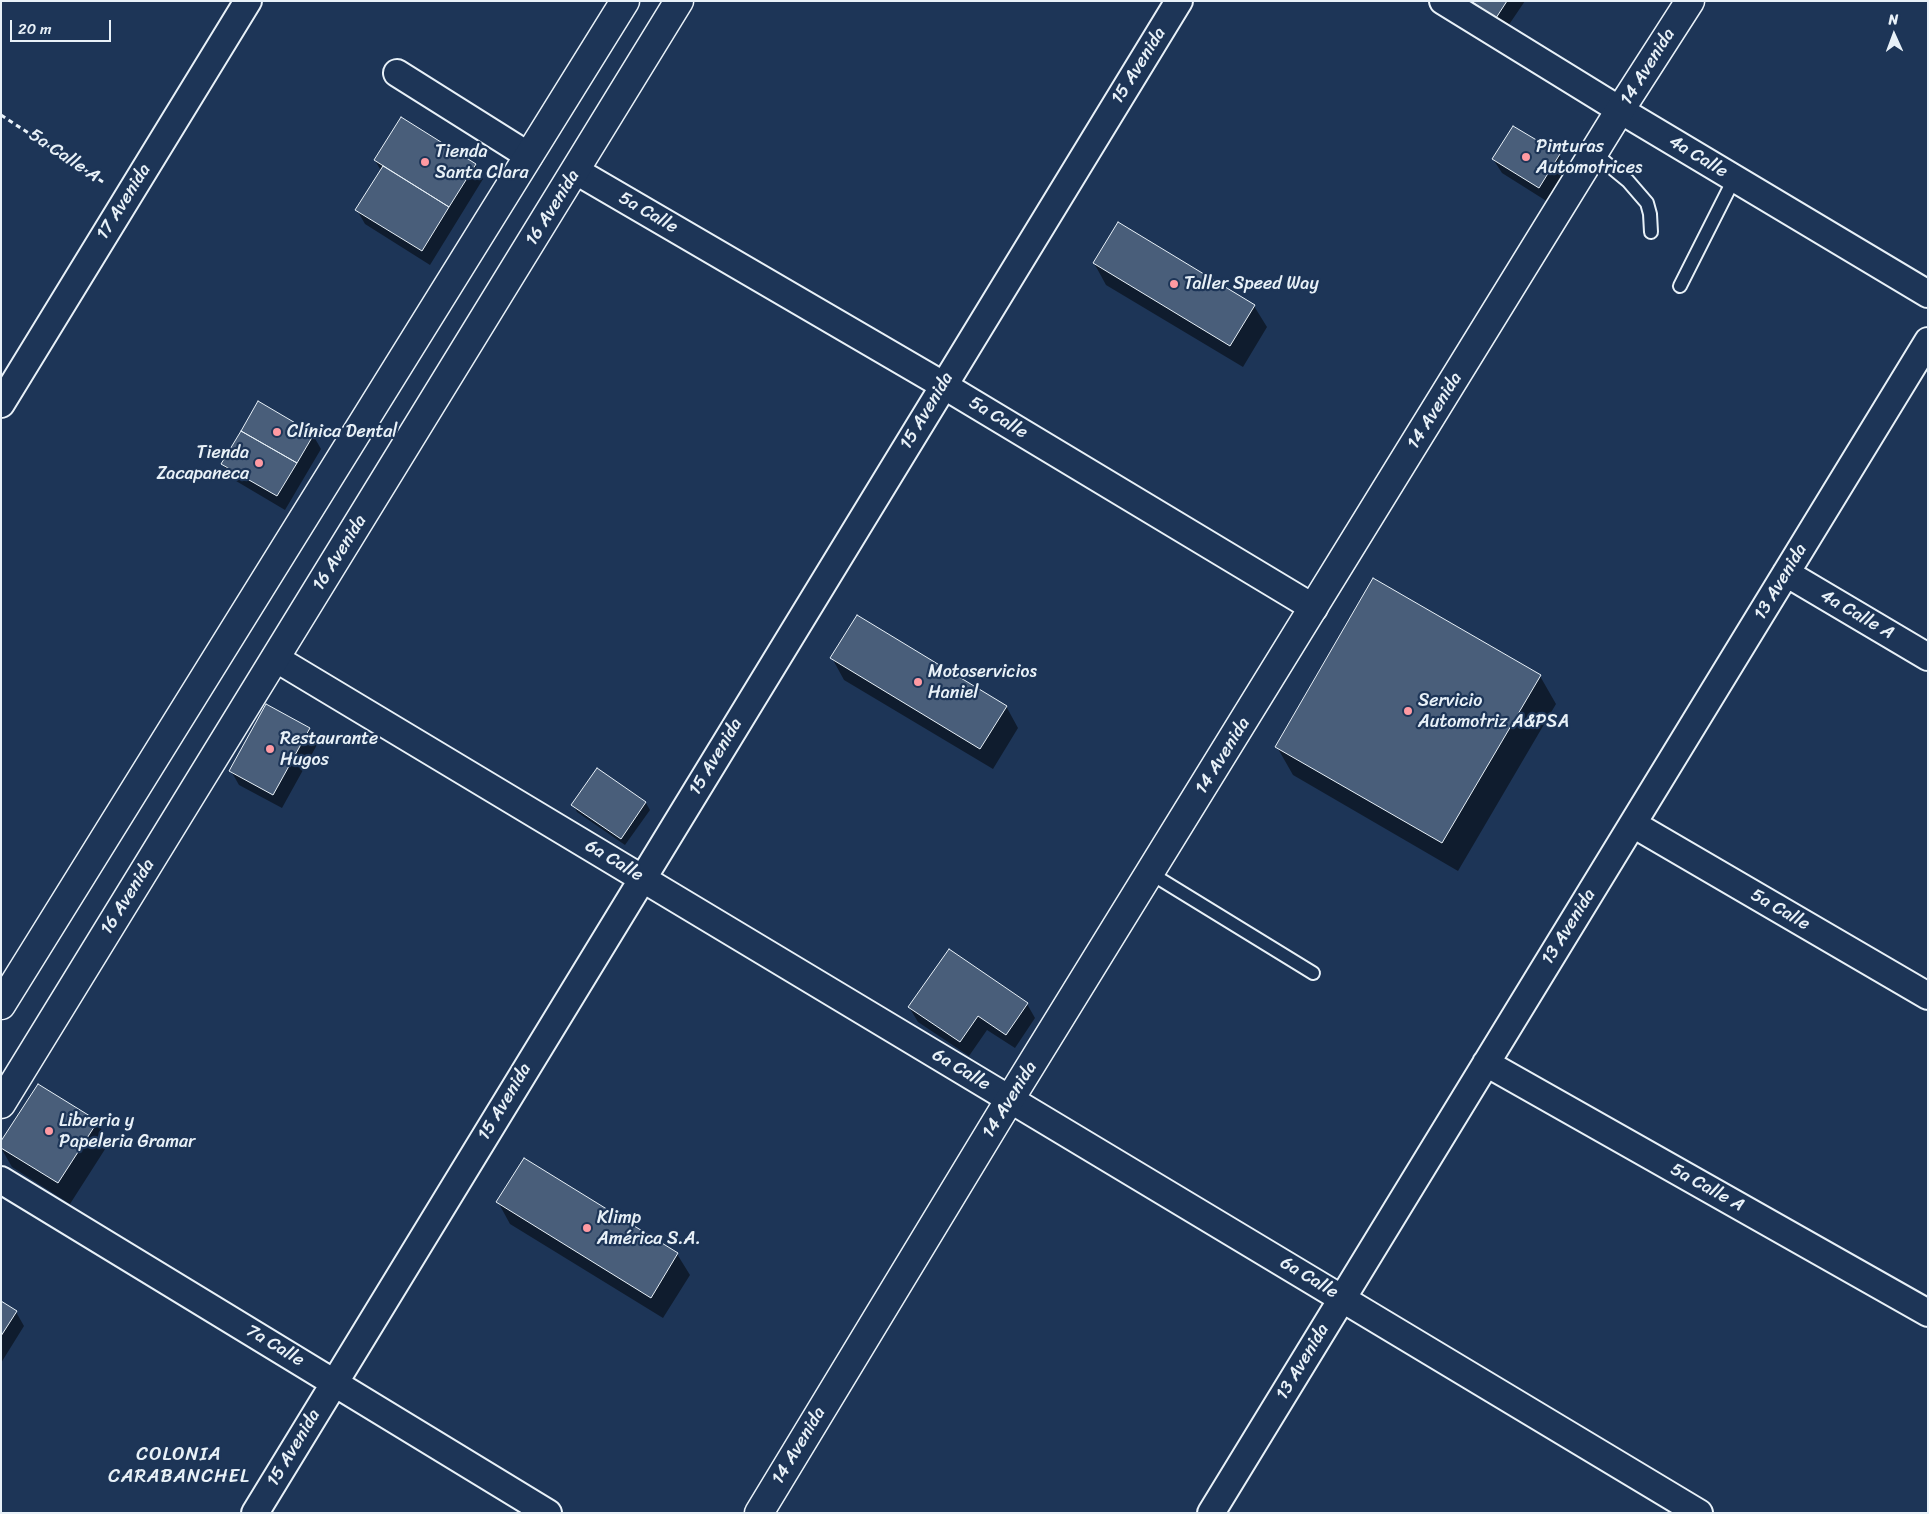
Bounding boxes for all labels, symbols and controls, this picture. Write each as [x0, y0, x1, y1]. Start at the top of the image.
text: N [1888, 7, 1899, 32]
scale bar [12, 10, 114, 42]
north arrow [1869, 10, 1919, 60]
text: 20 m [18, 16, 52, 42]
street label: 15 Avenida [1107, 24, 1171, 108]
street label: 14 Avenida [1616, 25, 1680, 109]
street label: 5a Calle A [24, 124, 104, 188]
street label: 4a Calle [1665, 131, 1731, 183]
place label: Pinturas Automotrices [1536, 136, 1642, 178]
place label: Tienda Santa Clara [435, 141, 528, 183]
marker: Pinturas Automotrices [1520, 151, 1532, 163]
marker: Tienda Santa Clara [419, 156, 431, 168]
street label: 17 Avenida [92, 160, 156, 244]
street label: 16 Avenida [521, 166, 585, 250]
street label: 5a Calle [615, 188, 681, 238]
place label: Taller Speed Way [1184, 273, 1319, 295]
marker: Taller Speed Way [1168, 278, 1180, 290]
street label: 15 Avenida [896, 369, 958, 453]
street label: 14 Avenida [1403, 369, 1467, 453]
street label: 5a Calle [965, 392, 1031, 444]
place label: Clínica Dental [287, 421, 397, 443]
marker: Clínica Dental [271, 426, 283, 438]
place label: Tienda Zacapaneca [157, 442, 249, 484]
marker: Tienda Zacapaneca [253, 457, 265, 469]
street label: 16 Avenida [308, 511, 372, 595]
street label: 13 Avenida [1750, 540, 1812, 624]
street label: 4a Calle A [1816, 585, 1898, 645]
place label: Motoservicios Haniel [928, 661, 1037, 704]
marker: Motoservicios Haniel [912, 676, 924, 688]
place label: Servicio Automotriz A&PSA [1418, 690, 1569, 732]
marker: Servicio Automotriz A&PSA [1402, 705, 1414, 717]
street label: 14 Avenida [1191, 714, 1255, 798]
street label: 15 Avenida [685, 715, 747, 799]
place label: Restaurante Hugos [280, 728, 378, 771]
marker: Restaurante Hugos [264, 743, 276, 755]
street label: 6a Calle [581, 835, 647, 887]
street label: 16 Avenida [96, 855, 160, 939]
street label: 13 Avenida [1537, 885, 1601, 969]
street label: 5a Calle [1747, 885, 1813, 935]
street label: 6a Calle [928, 1044, 994, 1096]
street label: 14 Avenida [978, 1058, 1042, 1142]
street label: 15 Avenida [474, 1060, 536, 1144]
place label: Libreria y Papeleria Gramar [59, 1110, 195, 1152]
marker: Libreria y Papeleria Gramar [43, 1125, 55, 1137]
street label: 5a Calle A [1666, 1159, 1748, 1217]
place label: Klimp América S.A. [597, 1207, 701, 1250]
marker: Klimp América S.A. [581, 1222, 593, 1234]
street label: 6a Calle [1276, 1252, 1342, 1304]
street label: 7a Calle [242, 1320, 308, 1372]
street label: 13 Avenida [1272, 1320, 1334, 1404]
street label: 14 Avenida [768, 1403, 830, 1489]
street label: 15 Avenida [263, 1406, 325, 1490]
district label: COLONIA CARABANCHEL [107, 1444, 251, 1488]

